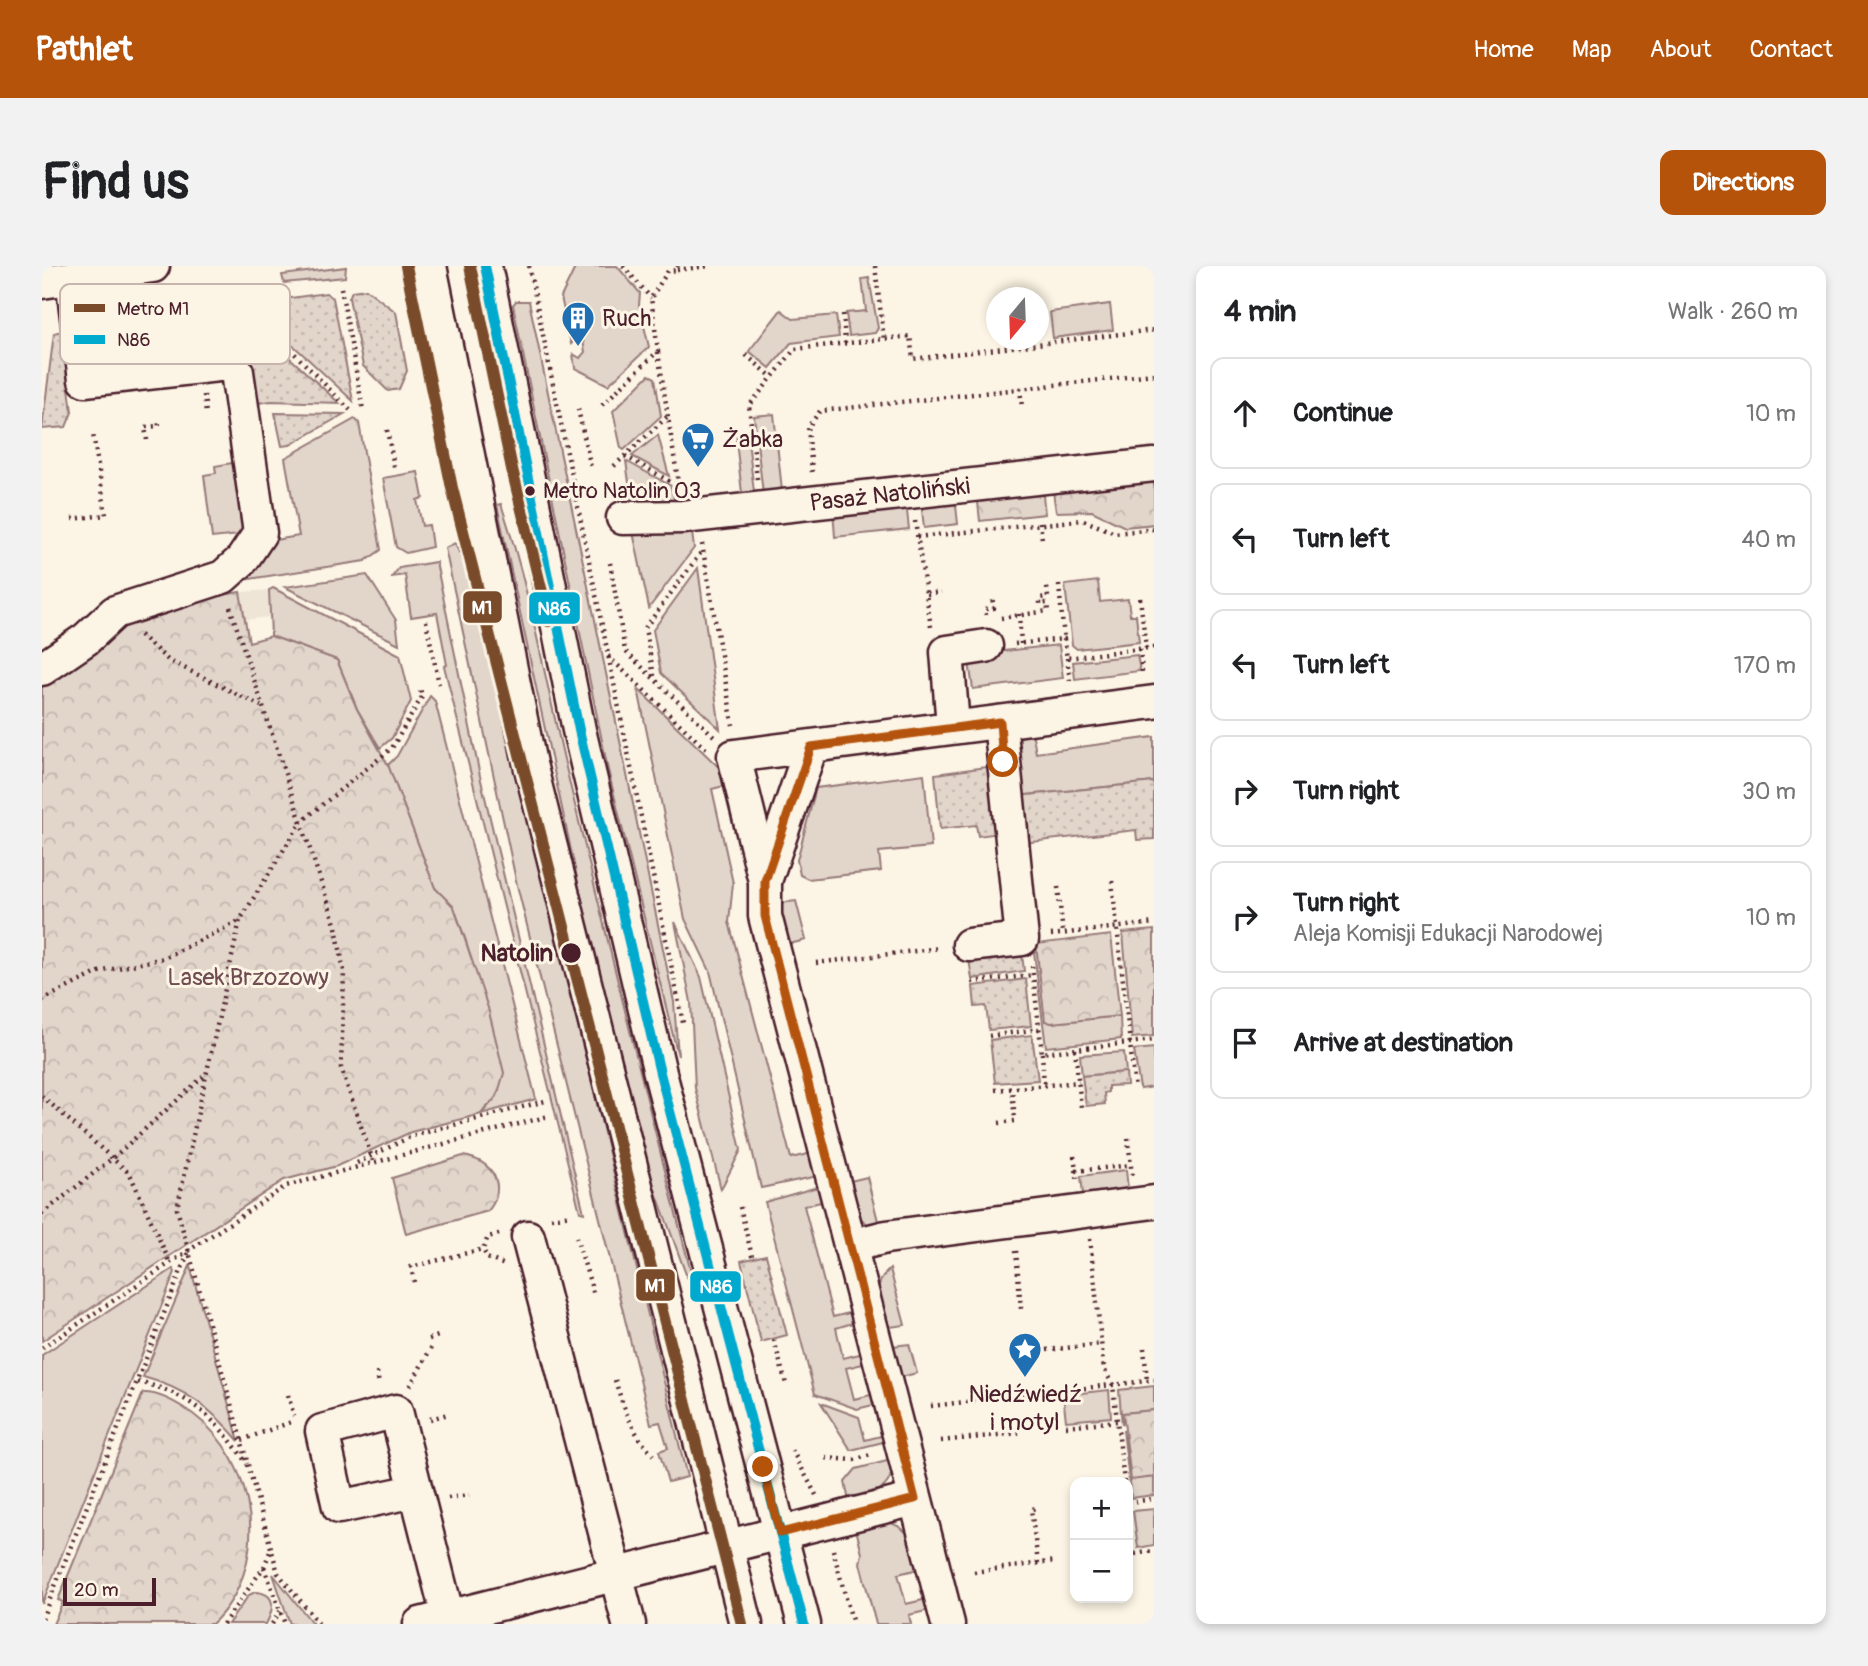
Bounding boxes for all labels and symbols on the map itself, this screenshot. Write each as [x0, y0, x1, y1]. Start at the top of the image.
legend [60, 284, 290, 364]
north arrow [986, 287, 1049, 350]
text: Metro M1 [117, 297, 190, 321]
building icon: Ruch [559, 299, 597, 348]
place label: Ruch [602, 304, 651, 333]
text: N86 [117, 328, 150, 352]
supermarket icon: Żabka [679, 420, 717, 469]
place label: Żabka [722, 425, 783, 454]
street label: Pasaż Natoliński [808, 471, 971, 517]
place label: Metro Natolin 03 [543, 477, 701, 505]
marker: Metro Natolin 03 [523, 484, 537, 498]
line badge: M1 [462, 590, 503, 624]
line badge: N86 [528, 591, 581, 625]
text: M1 [471, 596, 493, 620]
text: N86 [537, 597, 571, 621]
route start [987, 746, 1018, 777]
place label: Natolin [480, 939, 553, 968]
marker: Natolin [559, 941, 583, 965]
park label: Lasek Brzozowy [167, 963, 329, 992]
line badge: M1 [635, 1268, 676, 1302]
line badge: N86 [689, 1270, 742, 1303]
text: M1 [644, 1274, 666, 1298]
text: N86 [699, 1275, 733, 1299]
place icon: Niedźwiedź i motyl [1006, 1330, 1044, 1379]
place label: Niedźwiedź i motyl [968, 1380, 1082, 1437]
route end [747, 1451, 778, 1482]
scale bar [63, 1575, 156, 1607]

